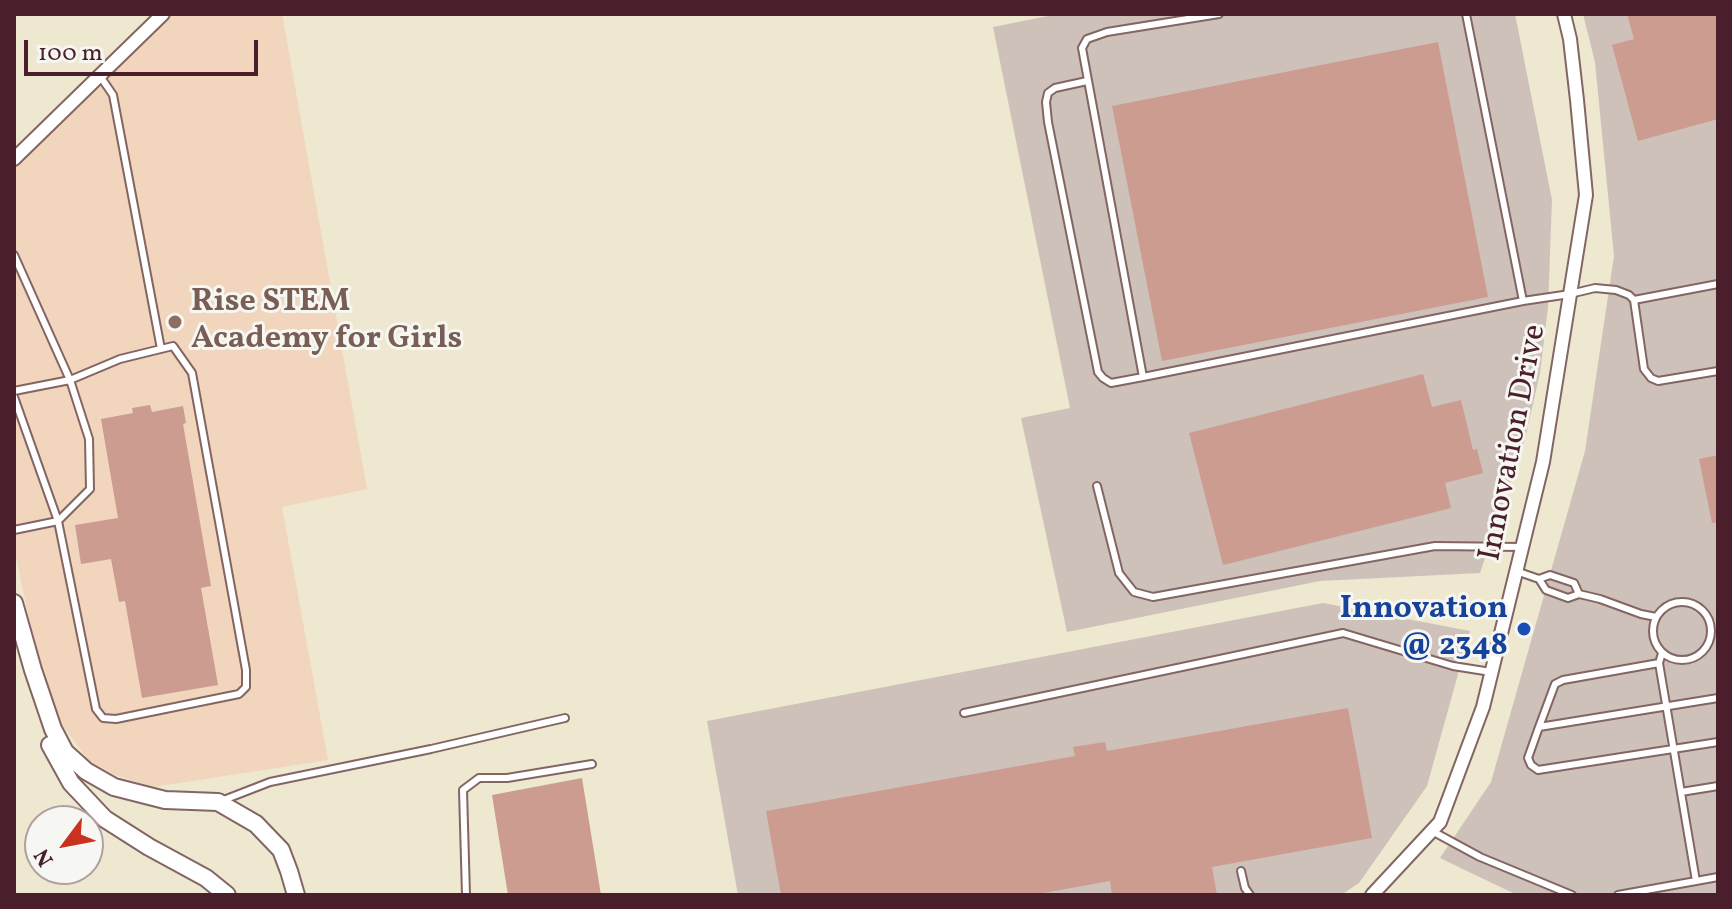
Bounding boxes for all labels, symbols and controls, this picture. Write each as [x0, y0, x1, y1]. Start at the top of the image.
scale bar [28, 24, 262, 74]
text: 100 m [38, 37, 103, 71]
place label: Rise STEM Academy for Girls [191, 285, 462, 360]
marker: Rise STEM Academy for Girls [166, 313, 184, 331]
street label: Innovation Drive [1473, 321, 1557, 565]
place label: Innovation @ 2348 [1340, 592, 1508, 667]
marker: Innovation @ 2348 [1515, 620, 1533, 638]
north arrow [24, 805, 104, 885]
text: N [28, 842, 62, 872]

